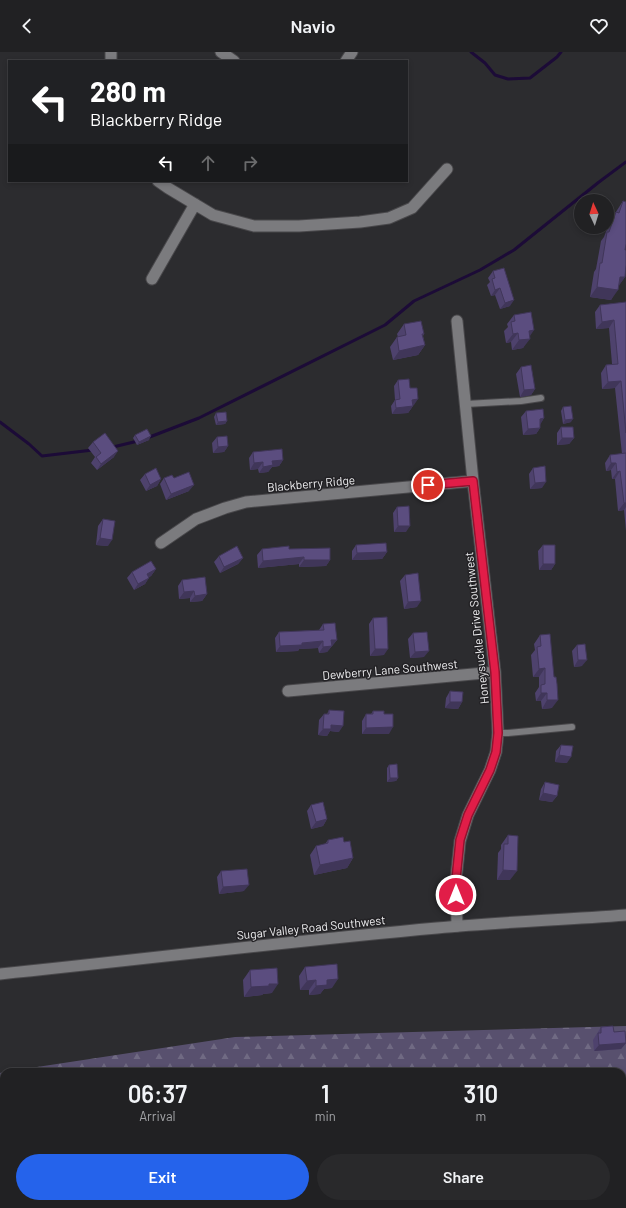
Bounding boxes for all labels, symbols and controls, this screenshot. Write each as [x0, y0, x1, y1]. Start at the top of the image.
icon: back [16, 15, 38, 37]
text: Navio [291, 15, 335, 37]
icon: heart [588, 15, 610, 37]
text: 280 m [90, 74, 166, 108]
icon: left [24, 76, 76, 128]
text: Blackberry Ridge [90, 108, 222, 130]
icon: left [155, 152, 177, 174]
icon: ahead [197, 152, 219, 174]
icon: right [239, 152, 261, 174]
north arrow [574, 194, 614, 234]
map controls [574, 194, 614, 234]
pin [411, 468, 445, 502]
street label: Blackberry Ridge [266, 472, 356, 494]
icon: arrive [417, 474, 439, 496]
street label: Honeysuckle Drive Southwest [461, 551, 491, 705]
street label: Dewberry Lane Southwest [322, 656, 458, 682]
position arrow [435, 874, 477, 916]
street label: Sugar Valley Road Southwest [236, 912, 386, 942]
text: 06:37 [128, 1079, 187, 1108]
text: 1 [321, 1079, 330, 1108]
text: 310 [464, 1079, 498, 1108]
text: Arrival [139, 1108, 176, 1124]
text: min [315, 1108, 336, 1124]
text: m [476, 1108, 486, 1124]
button: Exit [16, 1154, 309, 1200]
button: Share [317, 1154, 610, 1200]

